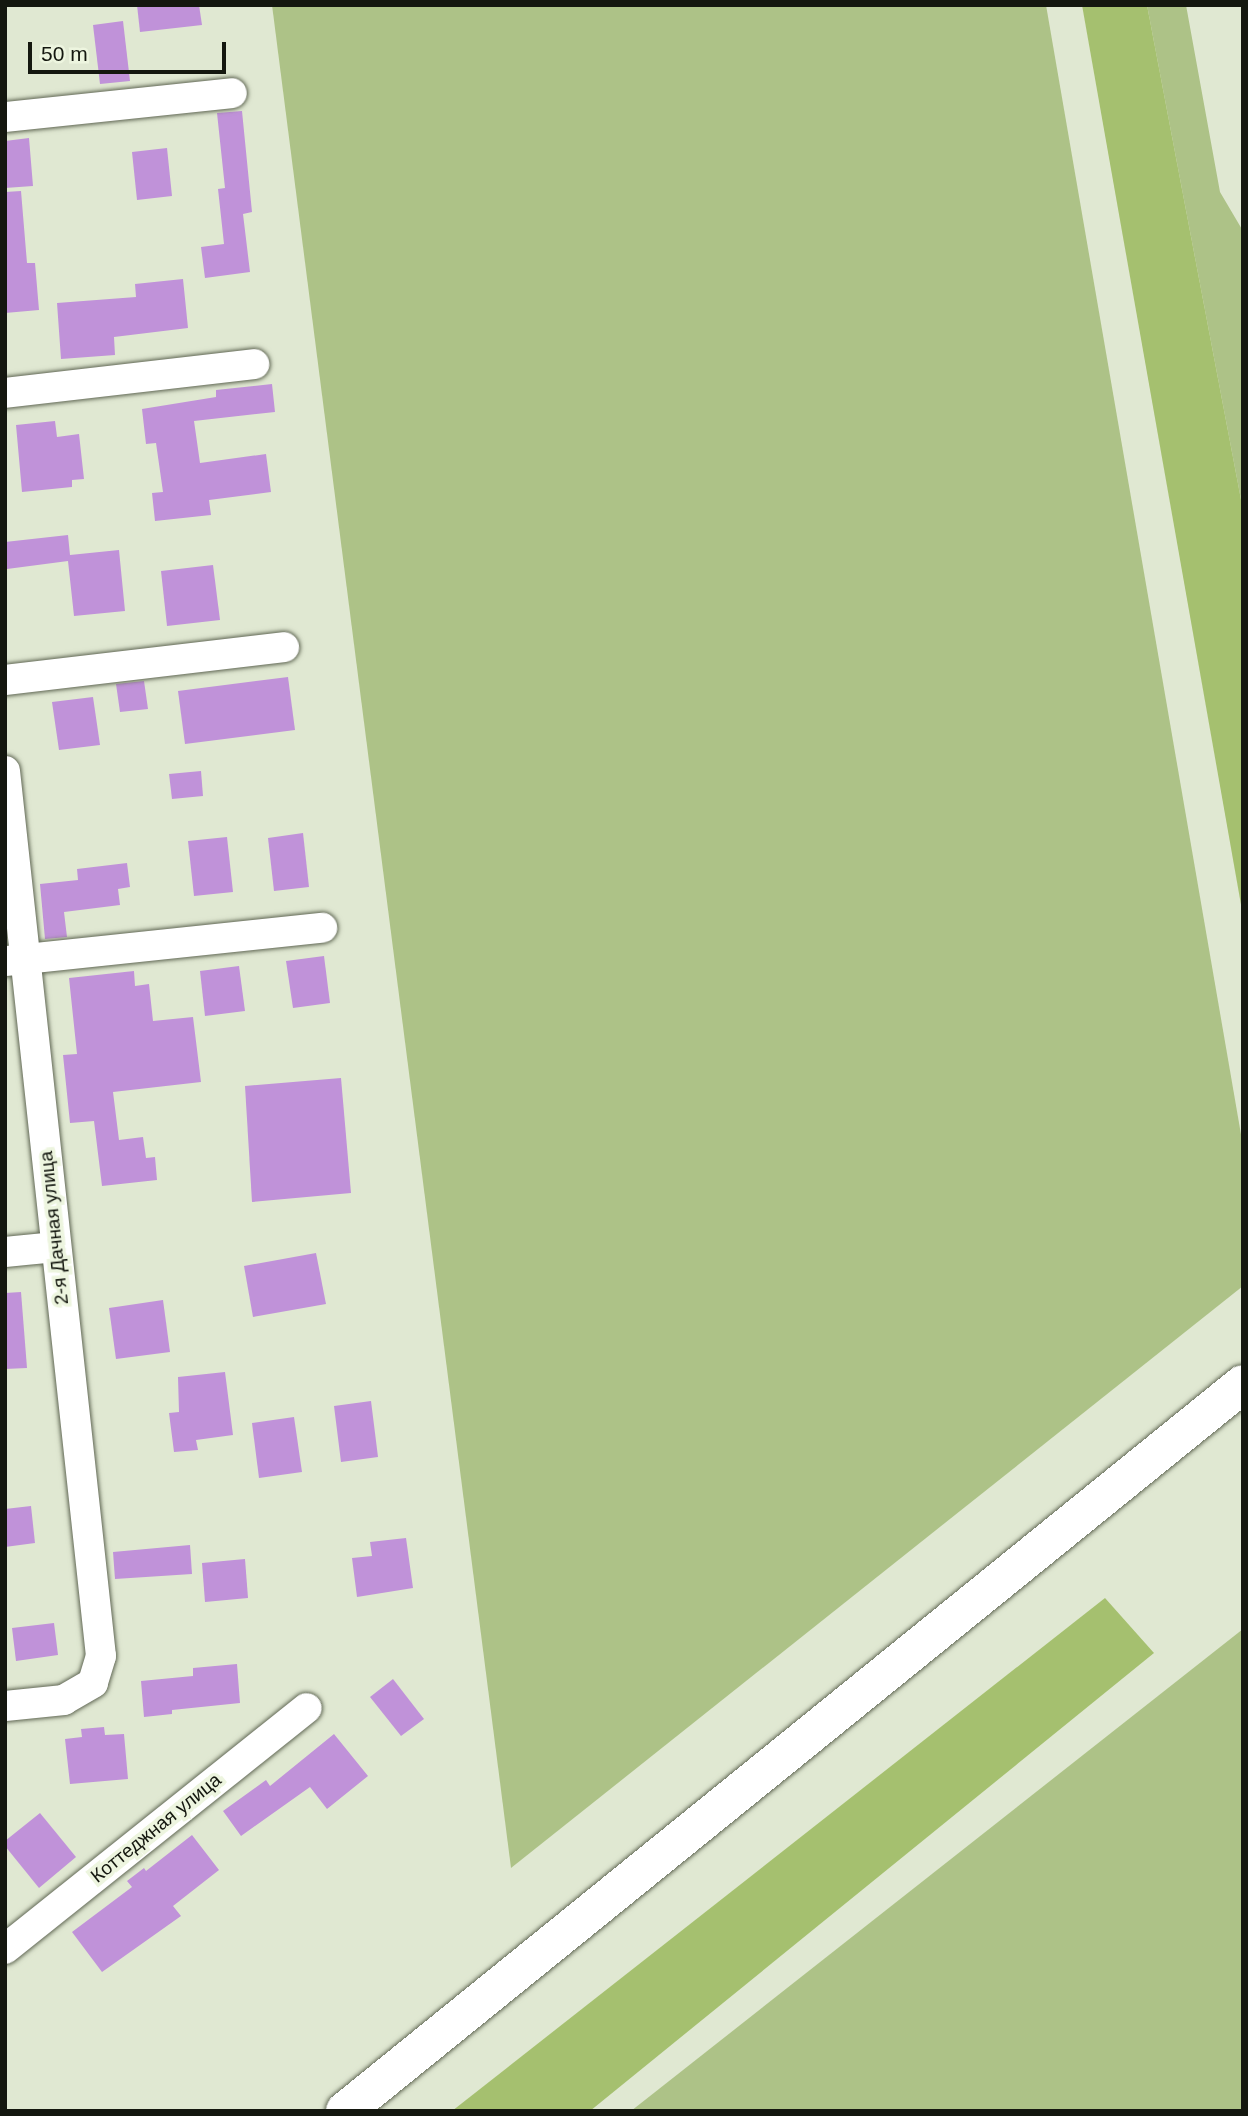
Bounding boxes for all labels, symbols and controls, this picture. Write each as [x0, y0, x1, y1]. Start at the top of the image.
scale bar [32, 28, 229, 72]
text: 50 m [41, 42, 88, 65]
street label: 2-я Дачная улица [35, 1150, 73, 1306]
street label: Коттеджная улица [86, 1768, 226, 1888]

